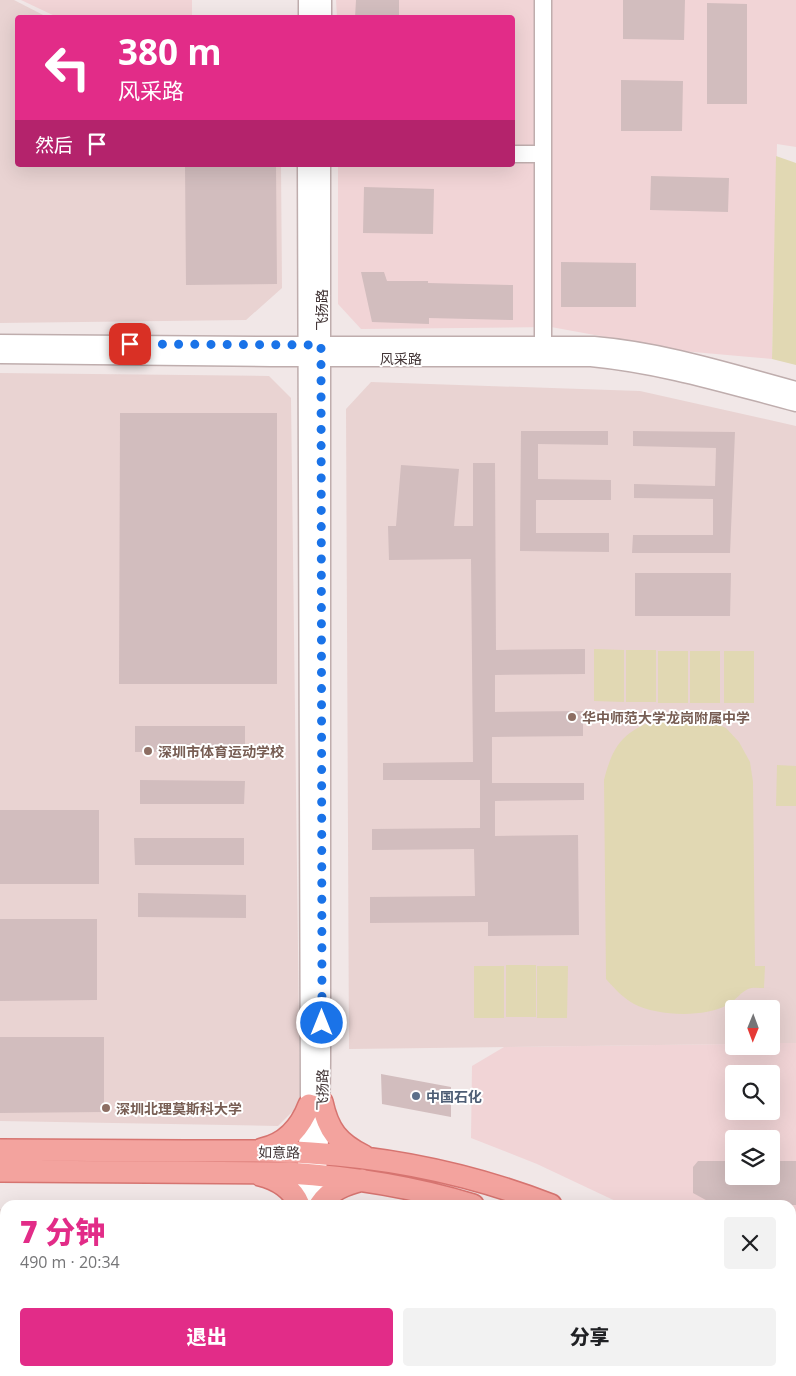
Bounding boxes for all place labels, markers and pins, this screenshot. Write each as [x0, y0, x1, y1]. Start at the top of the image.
pin [109, 323, 151, 365]
place label: 华中师范大学龙岗附属中学 [582, 708, 750, 727]
marker: 华中师范大学龙岗附属中学 [566, 711, 578, 723]
place label: 深圳市体育运动学校 [158, 742, 284, 761]
marker: 深圳市体育运动学校 [142, 745, 154, 757]
place label: 中国石化 [426, 1087, 482, 1106]
marker: 中国石化 [410, 1090, 422, 1102]
place label: 深圳北理莫斯科大学 [116, 1099, 242, 1118]
marker: 深圳北理莫斯科大学 [100, 1102, 112, 1114]

